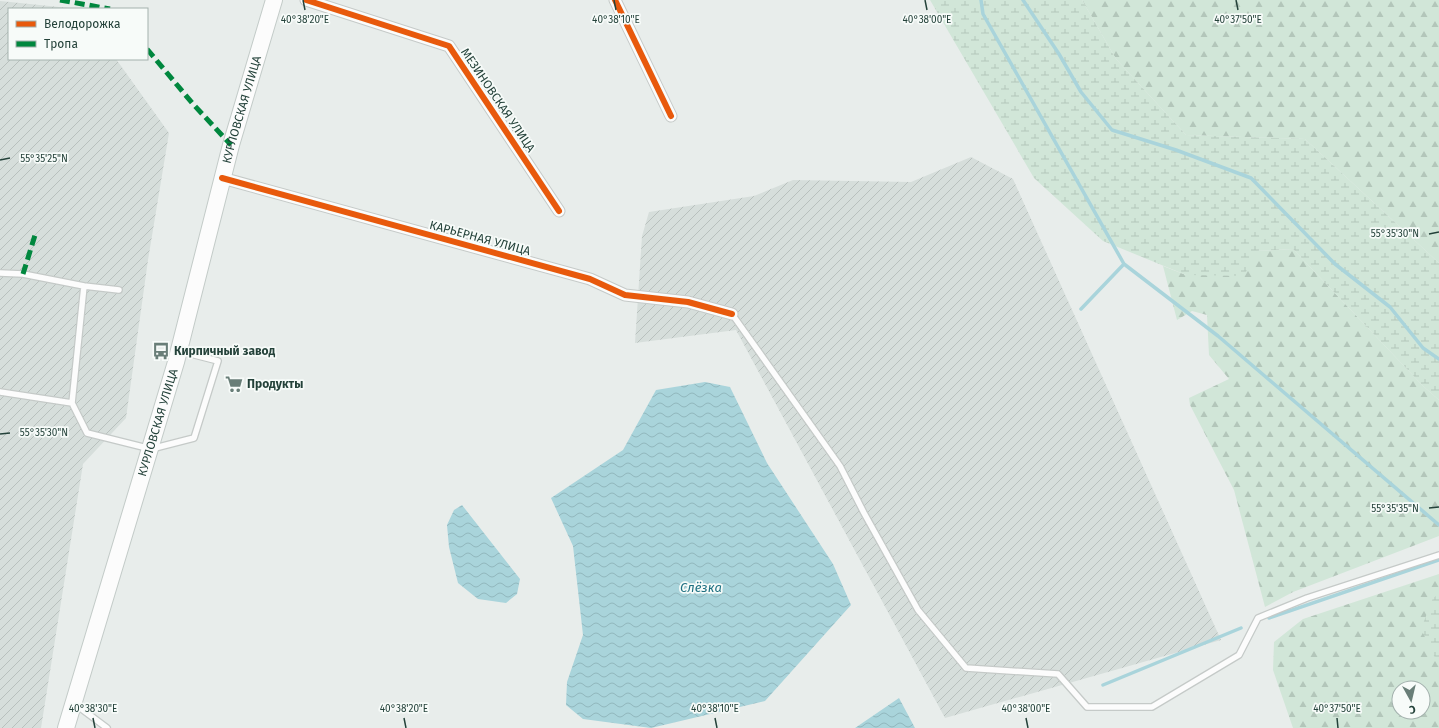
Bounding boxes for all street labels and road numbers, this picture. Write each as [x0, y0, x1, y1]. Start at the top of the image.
street label: МЕЗИНОВСКАЯ УЛИЦА [458, 45, 538, 155]
street label: КУРЛОВСКАЯ УЛИЦА [220, 54, 264, 165]
street label: КАРЬЕРНАЯ УЛИЦА [428, 218, 532, 258]
street label: КУРЛОВСКАЯ УЛИЦА [135, 367, 181, 478]

